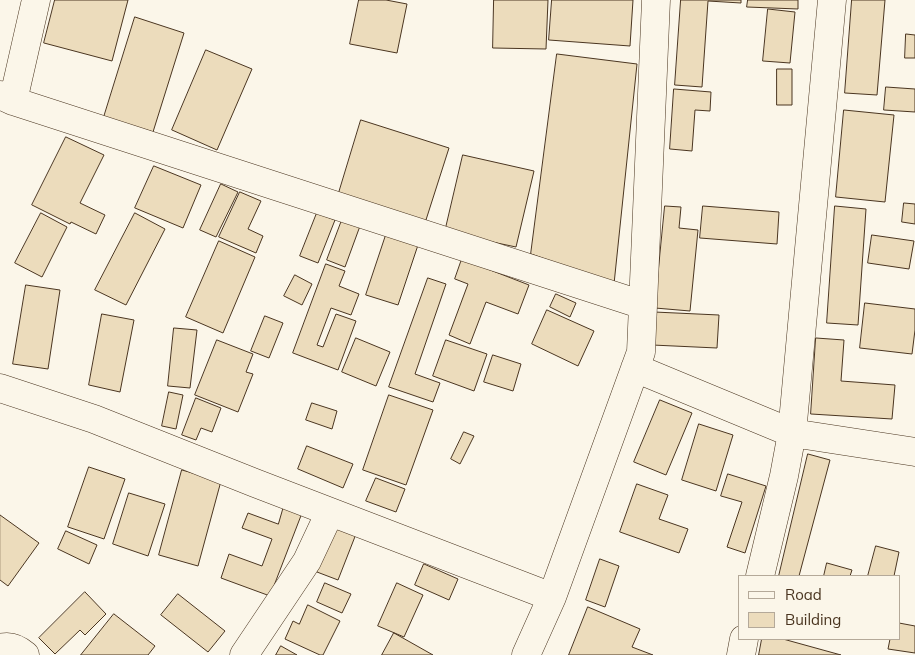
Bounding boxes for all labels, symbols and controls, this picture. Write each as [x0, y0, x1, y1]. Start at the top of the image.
legend [738, 575, 900, 640]
text: Road [785, 585, 822, 604]
text: Building [785, 610, 841, 629]

